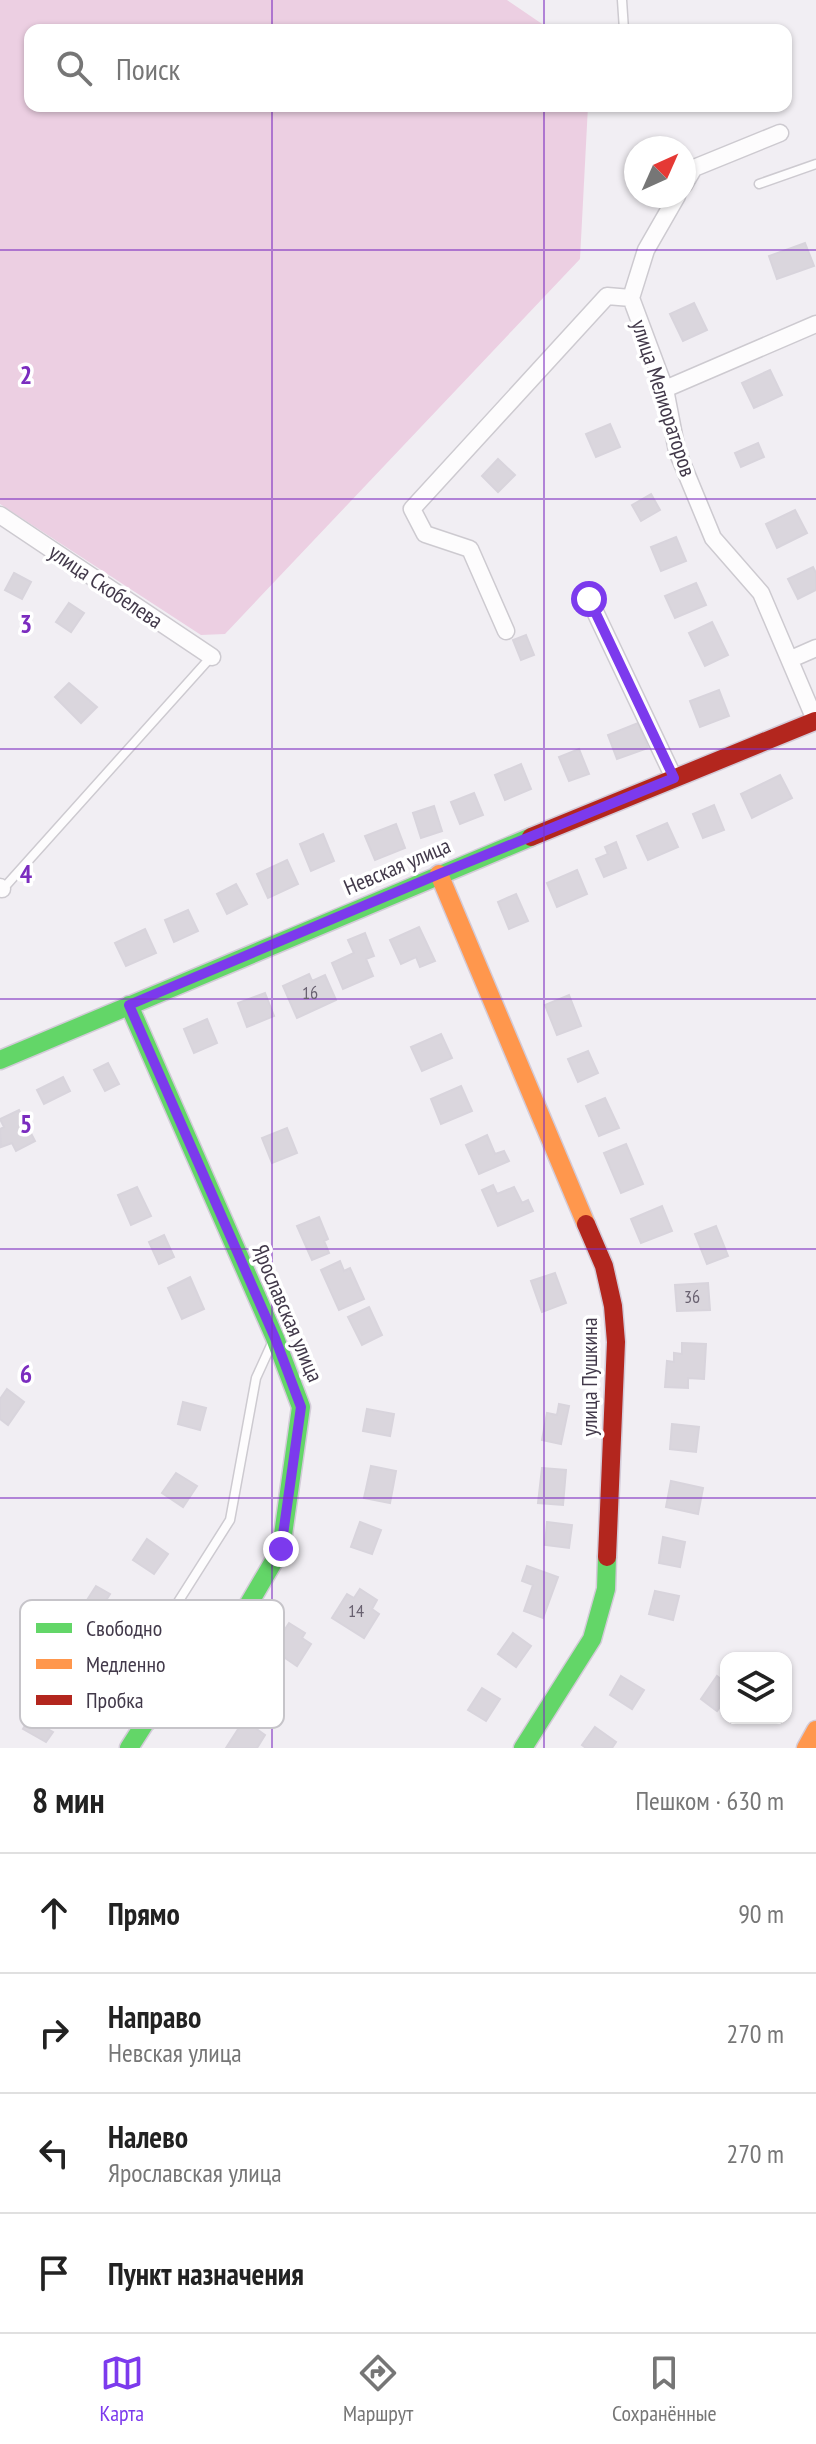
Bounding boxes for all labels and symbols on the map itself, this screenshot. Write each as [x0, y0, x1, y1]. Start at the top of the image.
north arrow [624, 136, 696, 208]
street label: улица Мелиораторов [625, 316, 703, 480]
text: 2 [20, 358, 32, 391]
street label: улица Скобелева [44, 538, 168, 634]
route start [571, 581, 607, 617]
text: 3 [20, 607, 32, 640]
street label: Невская улица [339, 831, 455, 901]
text: 4 [20, 857, 33, 890]
house number: 16 [302, 981, 318, 1004]
text: 5 [20, 1107, 32, 1140]
street label: Ярославская улица [246, 1240, 330, 1386]
house number: 36 [684, 1285, 700, 1308]
street label: улица Пушкина [575, 1317, 603, 1437]
text: 6 [20, 1357, 32, 1390]
route end [263, 1531, 299, 1567]
house number: 14 [348, 1599, 364, 1622]
legend [20, 1600, 284, 1728]
text: Свободно [86, 1614, 162, 1642]
text: Медленно [86, 1650, 165, 1678]
text: Пробка [86, 1686, 143, 1714]

